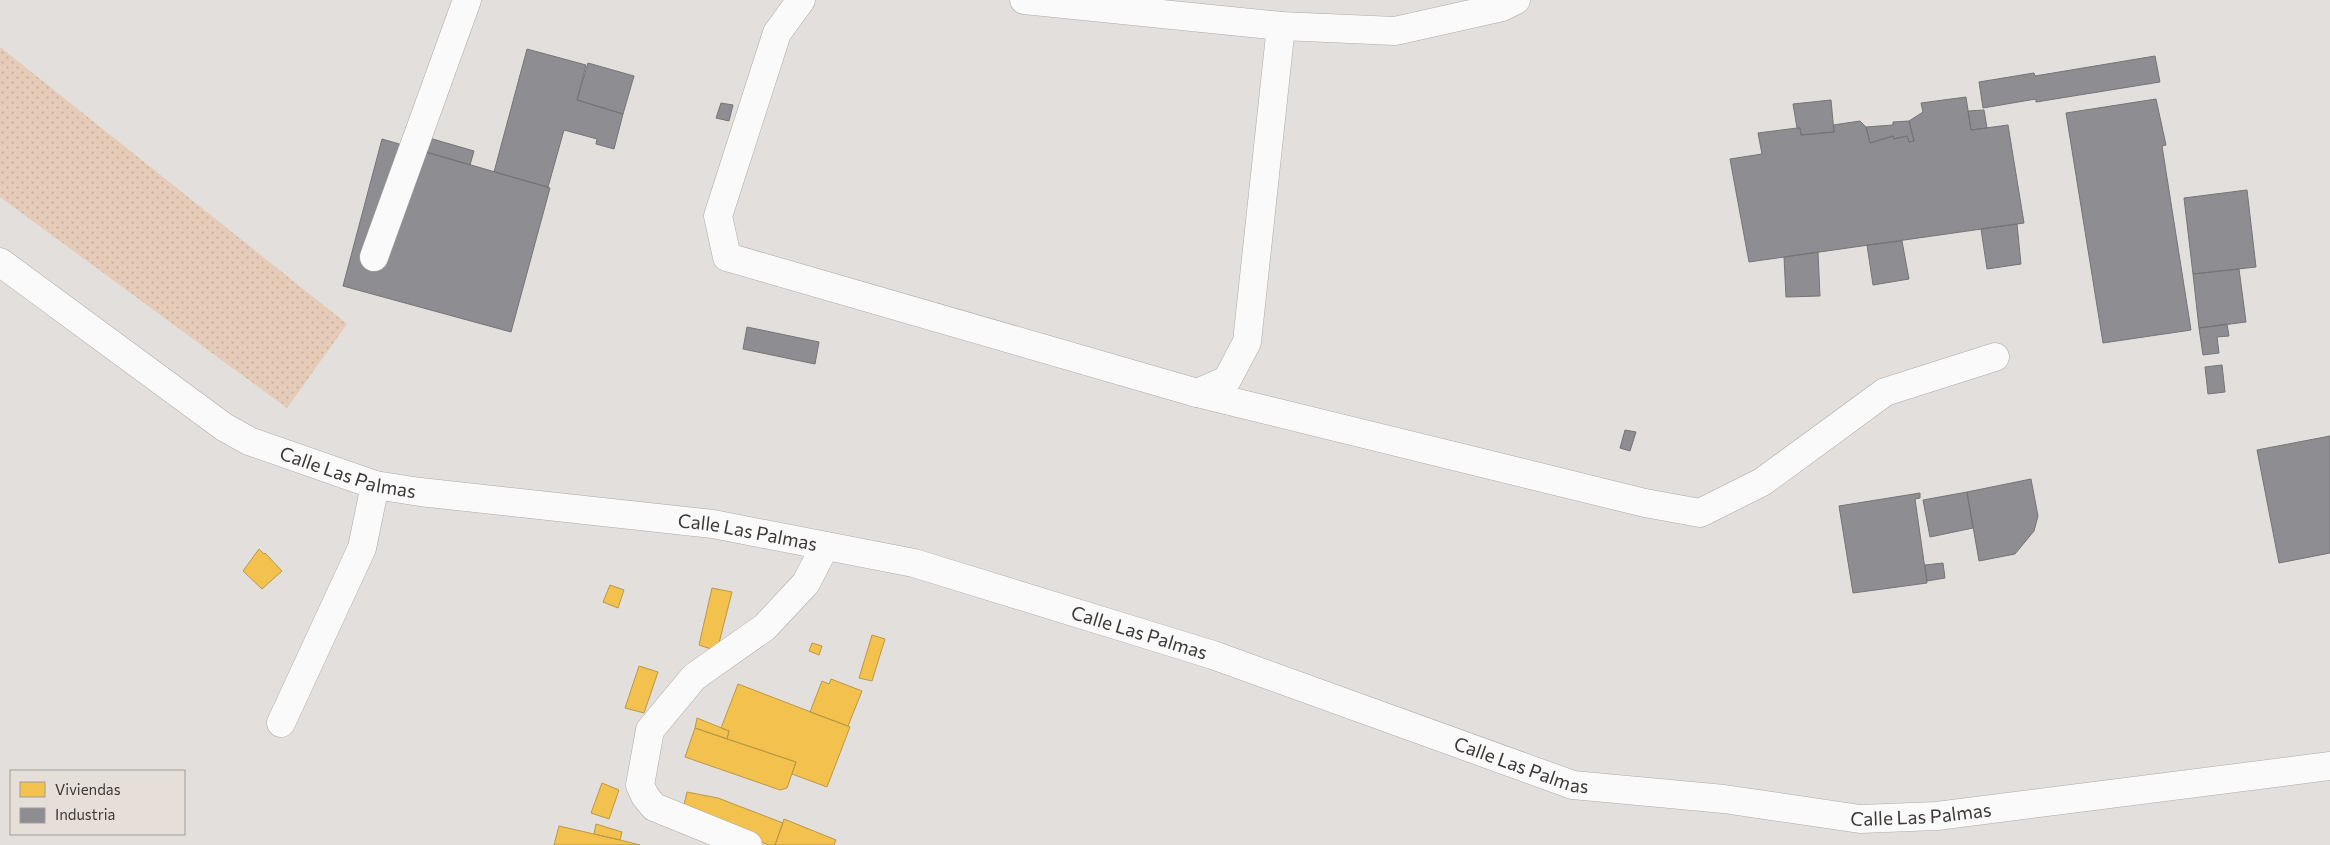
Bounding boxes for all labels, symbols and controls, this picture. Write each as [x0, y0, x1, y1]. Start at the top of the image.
street label: Calle Las Palmas [277, 441, 418, 502]
street label: Calle Las Palmas [677, 508, 819, 555]
street label: Calle Las Palmas [1068, 600, 1210, 664]
street label: Calle Las Palmas [1451, 731, 1590, 797]
legend [10, 770, 185, 835]
text: Viviendas [55, 780, 121, 798]
street label: Calle Las Palmas [1849, 797, 1992, 830]
text: Industria [55, 805, 115, 823]

